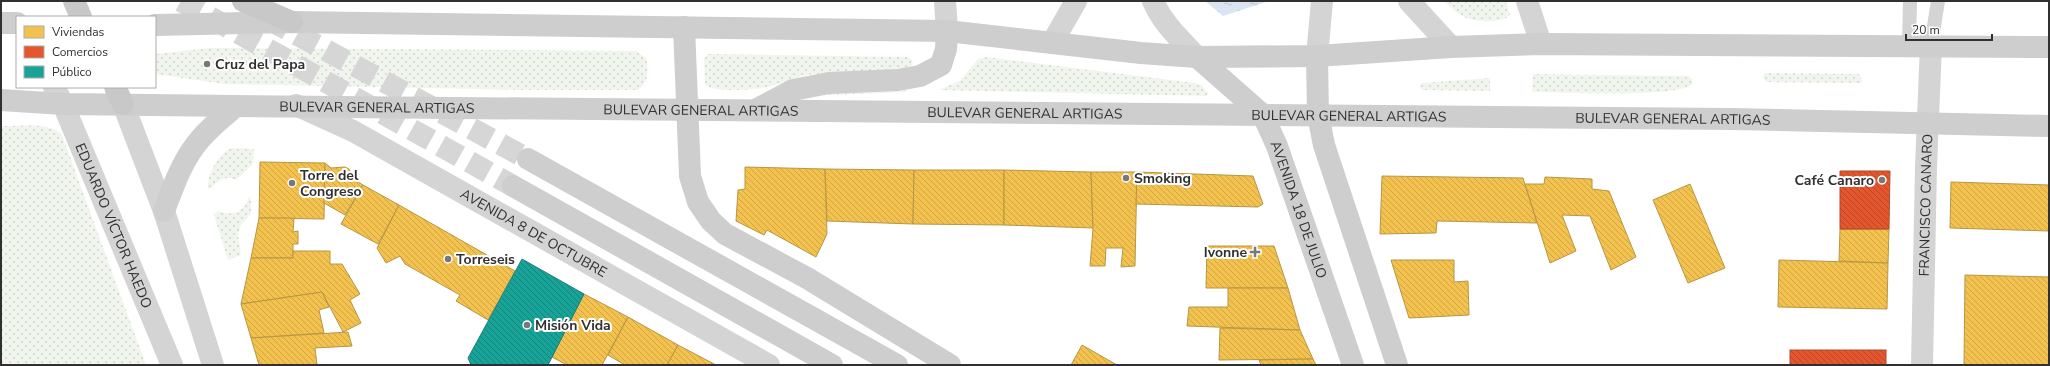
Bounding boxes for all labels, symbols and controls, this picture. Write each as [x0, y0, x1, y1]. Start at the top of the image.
legend [16, 16, 156, 88]
scale bar [1906, 16, 1992, 42]
text: 20 m [1912, 22, 1940, 38]
text: Viviendas [51, 24, 105, 40]
text: Comercios [52, 44, 108, 60]
place label: Cruz del Papa [215, 55, 305, 74]
marker: Cruz del Papa [202, 59, 212, 69]
text: Público [52, 64, 92, 80]
street label: BULEVAR GENERAL ARTIGAS [279, 97, 475, 118]
street label: BULEVAR GENERAL ARTIGAS [603, 100, 799, 120]
street label: BULEVAR GENERAL ARTIGAS [927, 103, 1123, 123]
street label: BULEVAR GENERAL ARTIGAS [1251, 105, 1447, 126]
street label: BULEVAR GENERAL ARTIGAS [1575, 108, 1771, 129]
street label: FRANCISCO CANARO [1914, 133, 1937, 277]
street label: AVENIDA 18 DE JULIO [1266, 137, 1332, 281]
street label: EDUARDO VÍCTOR HAEDO [71, 140, 157, 311]
place label: Torre del Congreso [300, 166, 362, 201]
place label: Smoking [1134, 169, 1191, 188]
place label: Café Canaro [1795, 171, 1874, 190]
marker: Smoking [1121, 173, 1131, 183]
marker: Café Canaro [1877, 175, 1887, 185]
marker: Torre del Congreso [287, 178, 297, 188]
street label: AVENIDA 8 DE OCTUBRE [457, 184, 610, 281]
place label: Ivonne [1204, 243, 1247, 262]
marker: Ivonne [1250, 247, 1260, 257]
place label: Torreseis [456, 250, 515, 269]
marker: Torreseis [443, 254, 453, 264]
place label: Misión Vida [535, 316, 611, 335]
marker: Misión Vida [522, 320, 532, 330]

